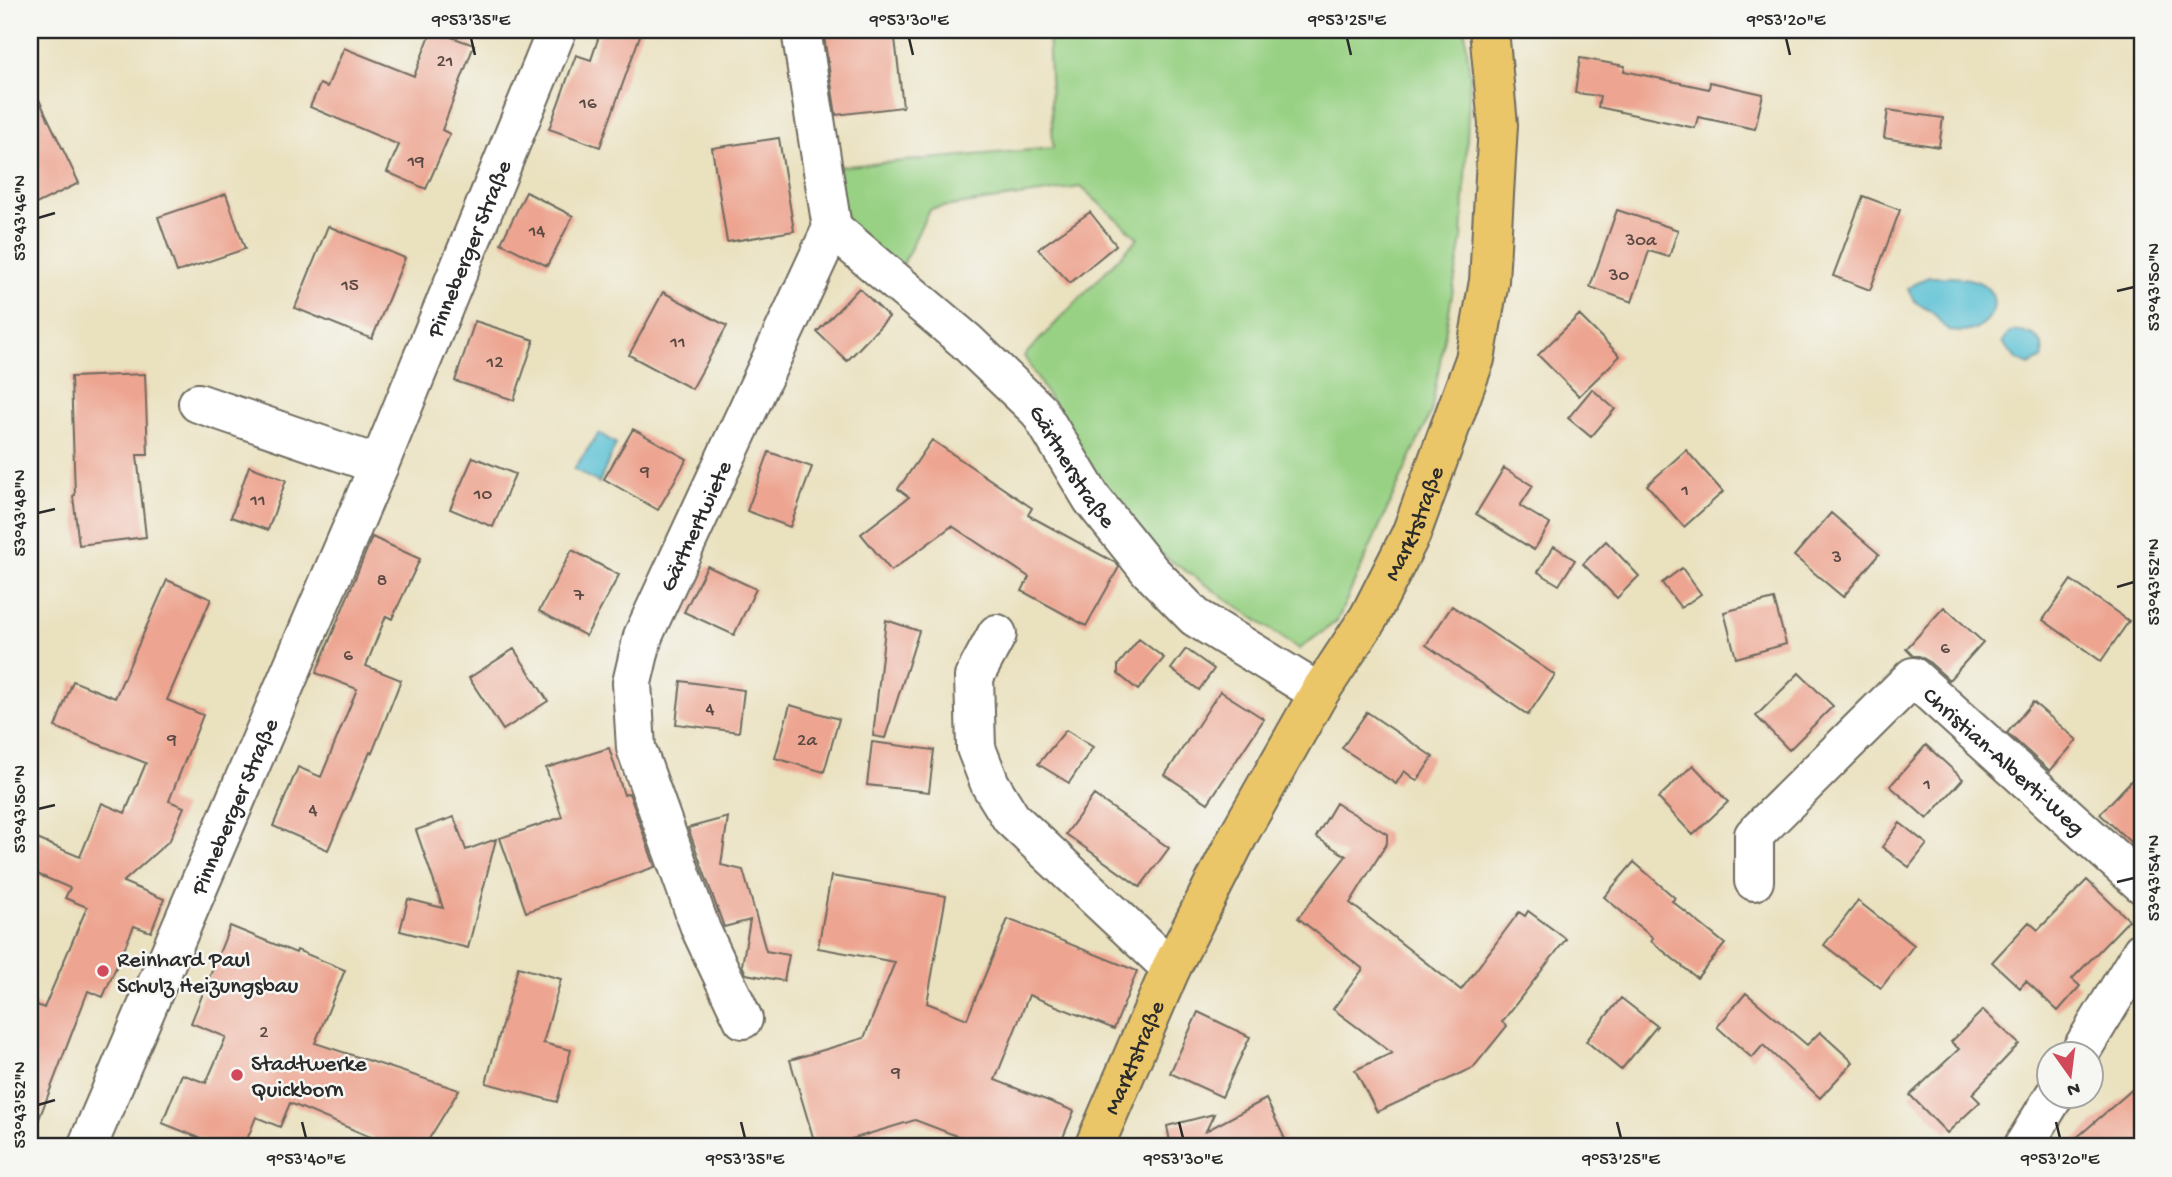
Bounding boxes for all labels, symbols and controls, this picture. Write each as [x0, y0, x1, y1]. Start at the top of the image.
text: 9°53'35"E [431, 11, 511, 32]
text: 9°53'30"E [869, 11, 949, 32]
text: 9°53'25"E [1307, 11, 1387, 32]
text: 9°53'20"E [1746, 11, 1826, 32]
house number: 21 [437, 51, 454, 74]
house number: 16 [578, 93, 597, 116]
house number: 19 [406, 151, 425, 174]
street label: Pinneberger Straße [422, 156, 520, 343]
text: 53°43'46"N [11, 175, 32, 261]
house number: 14 [528, 221, 545, 244]
house number: 30a [1624, 230, 1658, 253]
text: 53°43'50"N [2145, 243, 2166, 331]
house number: 30 [1608, 265, 1630, 288]
house number: 15 [340, 275, 359, 298]
house number: 11 [669, 332, 686, 355]
house number: 12 [486, 352, 504, 375]
street label: Gärtnerstraße [1022, 401, 1121, 536]
street label: Gärtnertwiete [656, 456, 740, 597]
house number: 9 [639, 461, 650, 484]
street label: Marktstraße [1380, 462, 1452, 586]
text: 53°43'48"N [11, 470, 32, 556]
house number: 1 [1680, 480, 1689, 503]
house number: 10 [473, 484, 492, 507]
house number: 11 [249, 490, 266, 513]
text: 53°43'52"N [2145, 539, 2166, 625]
house number: 3 [1831, 547, 1842, 570]
house number: 8 [377, 570, 387, 593]
house number: 7 [573, 585, 585, 608]
house number: 6 [1940, 638, 1950, 661]
house number: 6 [343, 645, 353, 668]
street label: Christian-Alberti-Weg [1916, 683, 2089, 843]
house number: 4 [706, 699, 715, 722]
street label: Pinneberger Straße [186, 714, 286, 900]
house number: 9 [166, 729, 177, 752]
house number: 2a [797, 730, 818, 753]
text: 53°43'50"N [11, 765, 32, 853]
house number: 1 [1922, 774, 1931, 797]
house number: 4 [309, 800, 318, 823]
text: 53°43'54"N [2145, 835, 2166, 921]
place label: Reinhard Paul Schulz Heizungsbau [117, 948, 299, 1001]
marker: Reinhard Paul Schulz Heizungsbau [95, 963, 111, 979]
street label: Marktstraße [1100, 996, 1173, 1119]
house number: 2 [259, 1022, 269, 1045]
north arrow [2036, 1040, 2106, 1110]
place label: Stadtwerke Quickborn [251, 1052, 368, 1105]
text: 53°43'52"N [11, 1062, 32, 1148]
house number: 9 [890, 1062, 901, 1085]
marker: Stadtwerke Quickborn [229, 1067, 245, 1083]
text: N [2064, 1075, 2082, 1101]
text: 9°53'40"E [266, 1150, 346, 1171]
text: 9°53'35"E [705, 1150, 785, 1171]
text: 9°53'30"E [1143, 1150, 1223, 1171]
text: 9°53'25"E [1581, 1150, 1661, 1171]
text: 9°53'20"E [2020, 1150, 2100, 1171]

